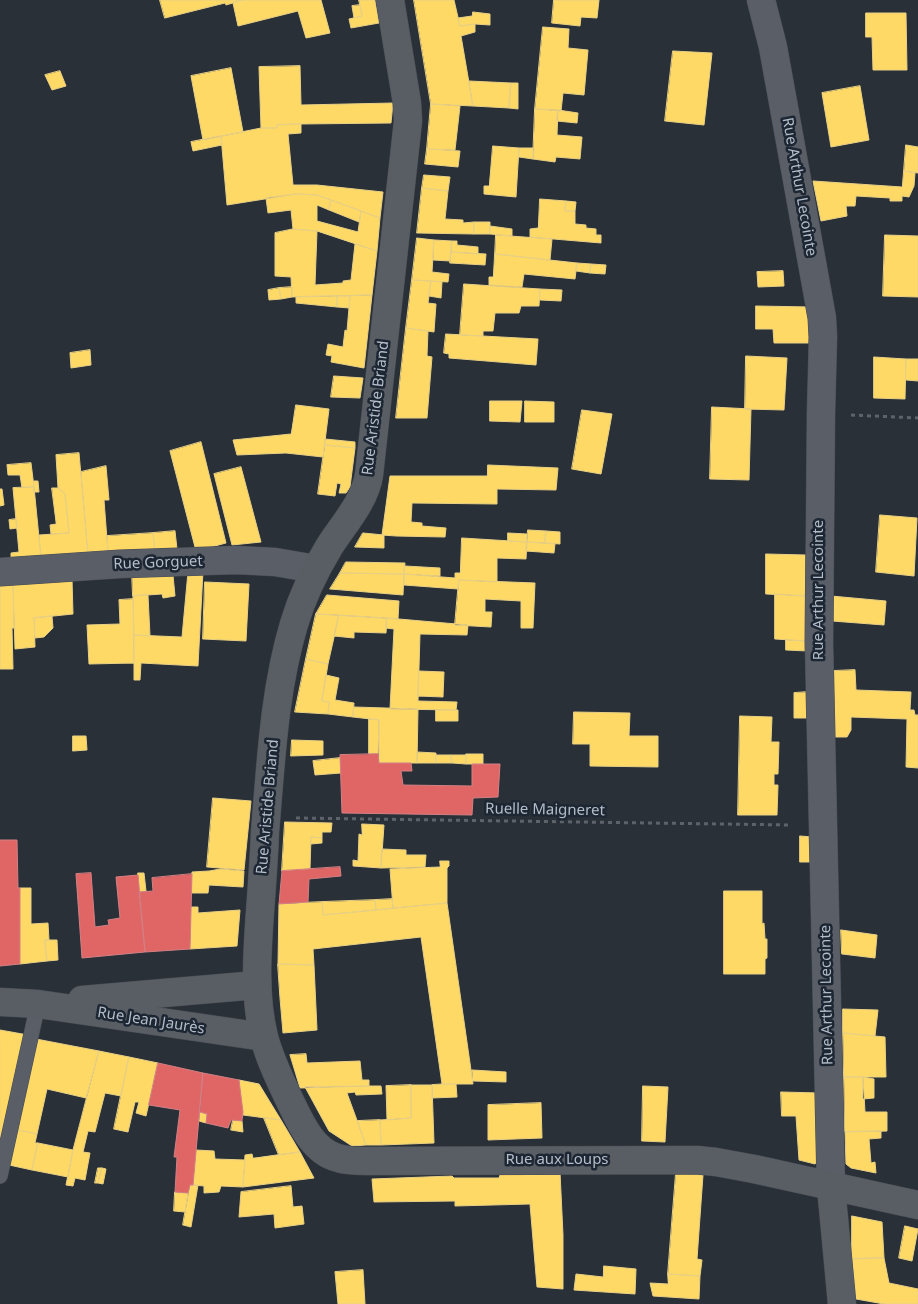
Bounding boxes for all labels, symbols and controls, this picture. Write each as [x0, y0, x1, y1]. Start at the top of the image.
street label: Rue Arthur Lecointe [778, 116, 820, 258]
street label: Rue Aristide Briand [359, 340, 393, 476]
street label: Rue Arthur Lecointe [810, 520, 828, 660]
street label: Rue Gorguet [113, 552, 203, 574]
street label: Rue Aristide Briand [253, 739, 283, 875]
street label: Ruelle Maigneret [485, 800, 605, 820]
street label: Rue Arthur Lecointe [817, 925, 837, 1065]
street label: Rue Jean Jaurès [96, 1004, 206, 1038]
street label: Rue aux Loups [505, 1151, 609, 1169]

